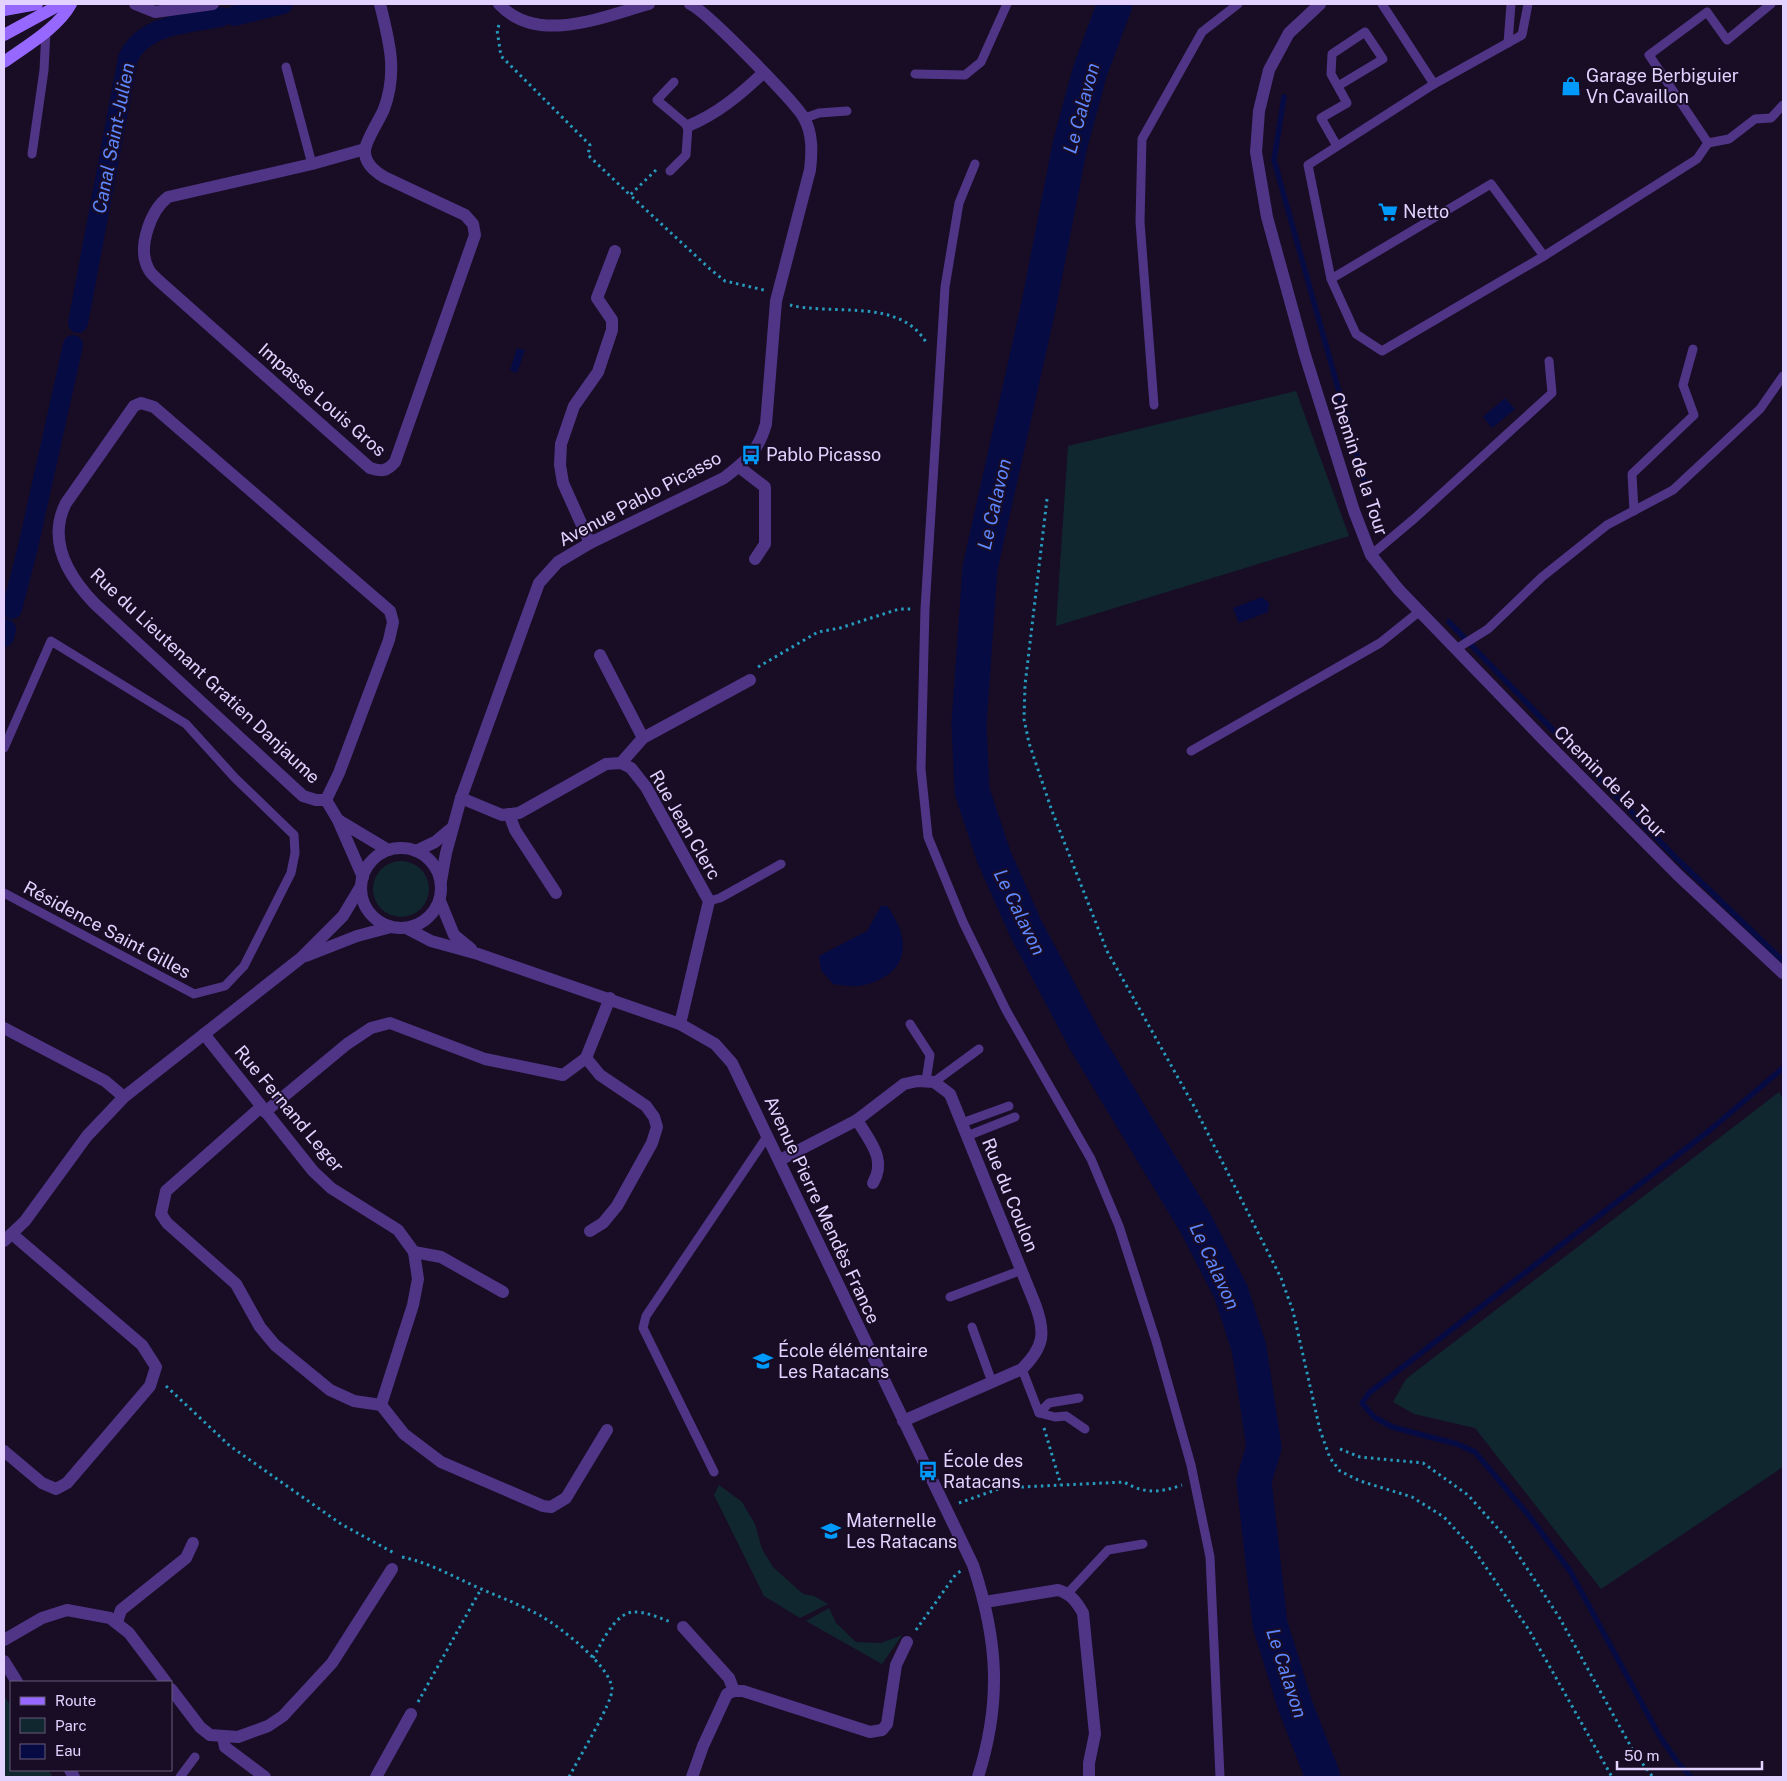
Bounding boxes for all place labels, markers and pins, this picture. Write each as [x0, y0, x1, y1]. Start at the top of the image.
place label: Garage Berbiguier Vn Cavaillon [1586, 65, 1739, 107]
shop icon: Garage Berbiguier Vn Cavaillon [1560, 75, 1582, 97]
supermarket icon: Netto [1377, 201, 1399, 223]
place label: Netto [1403, 201, 1449, 222]
bus stop icon: Pablo Picasso [740, 444, 762, 466]
place label: Pablo Picasso [766, 444, 881, 465]
place label: École élémentaire Les Ratacans [778, 1339, 928, 1382]
school or university icon: École élémentaire Les Ratacans [752, 1350, 774, 1372]
place label: École des Ratacans [943, 1449, 1023, 1492]
bus stop icon: École des Ratacans [917, 1460, 939, 1482]
place label: Maternelle Les Ratacans [846, 1510, 957, 1552]
school or university icon: Maternelle Les Ratacans [820, 1520, 842, 1542]

